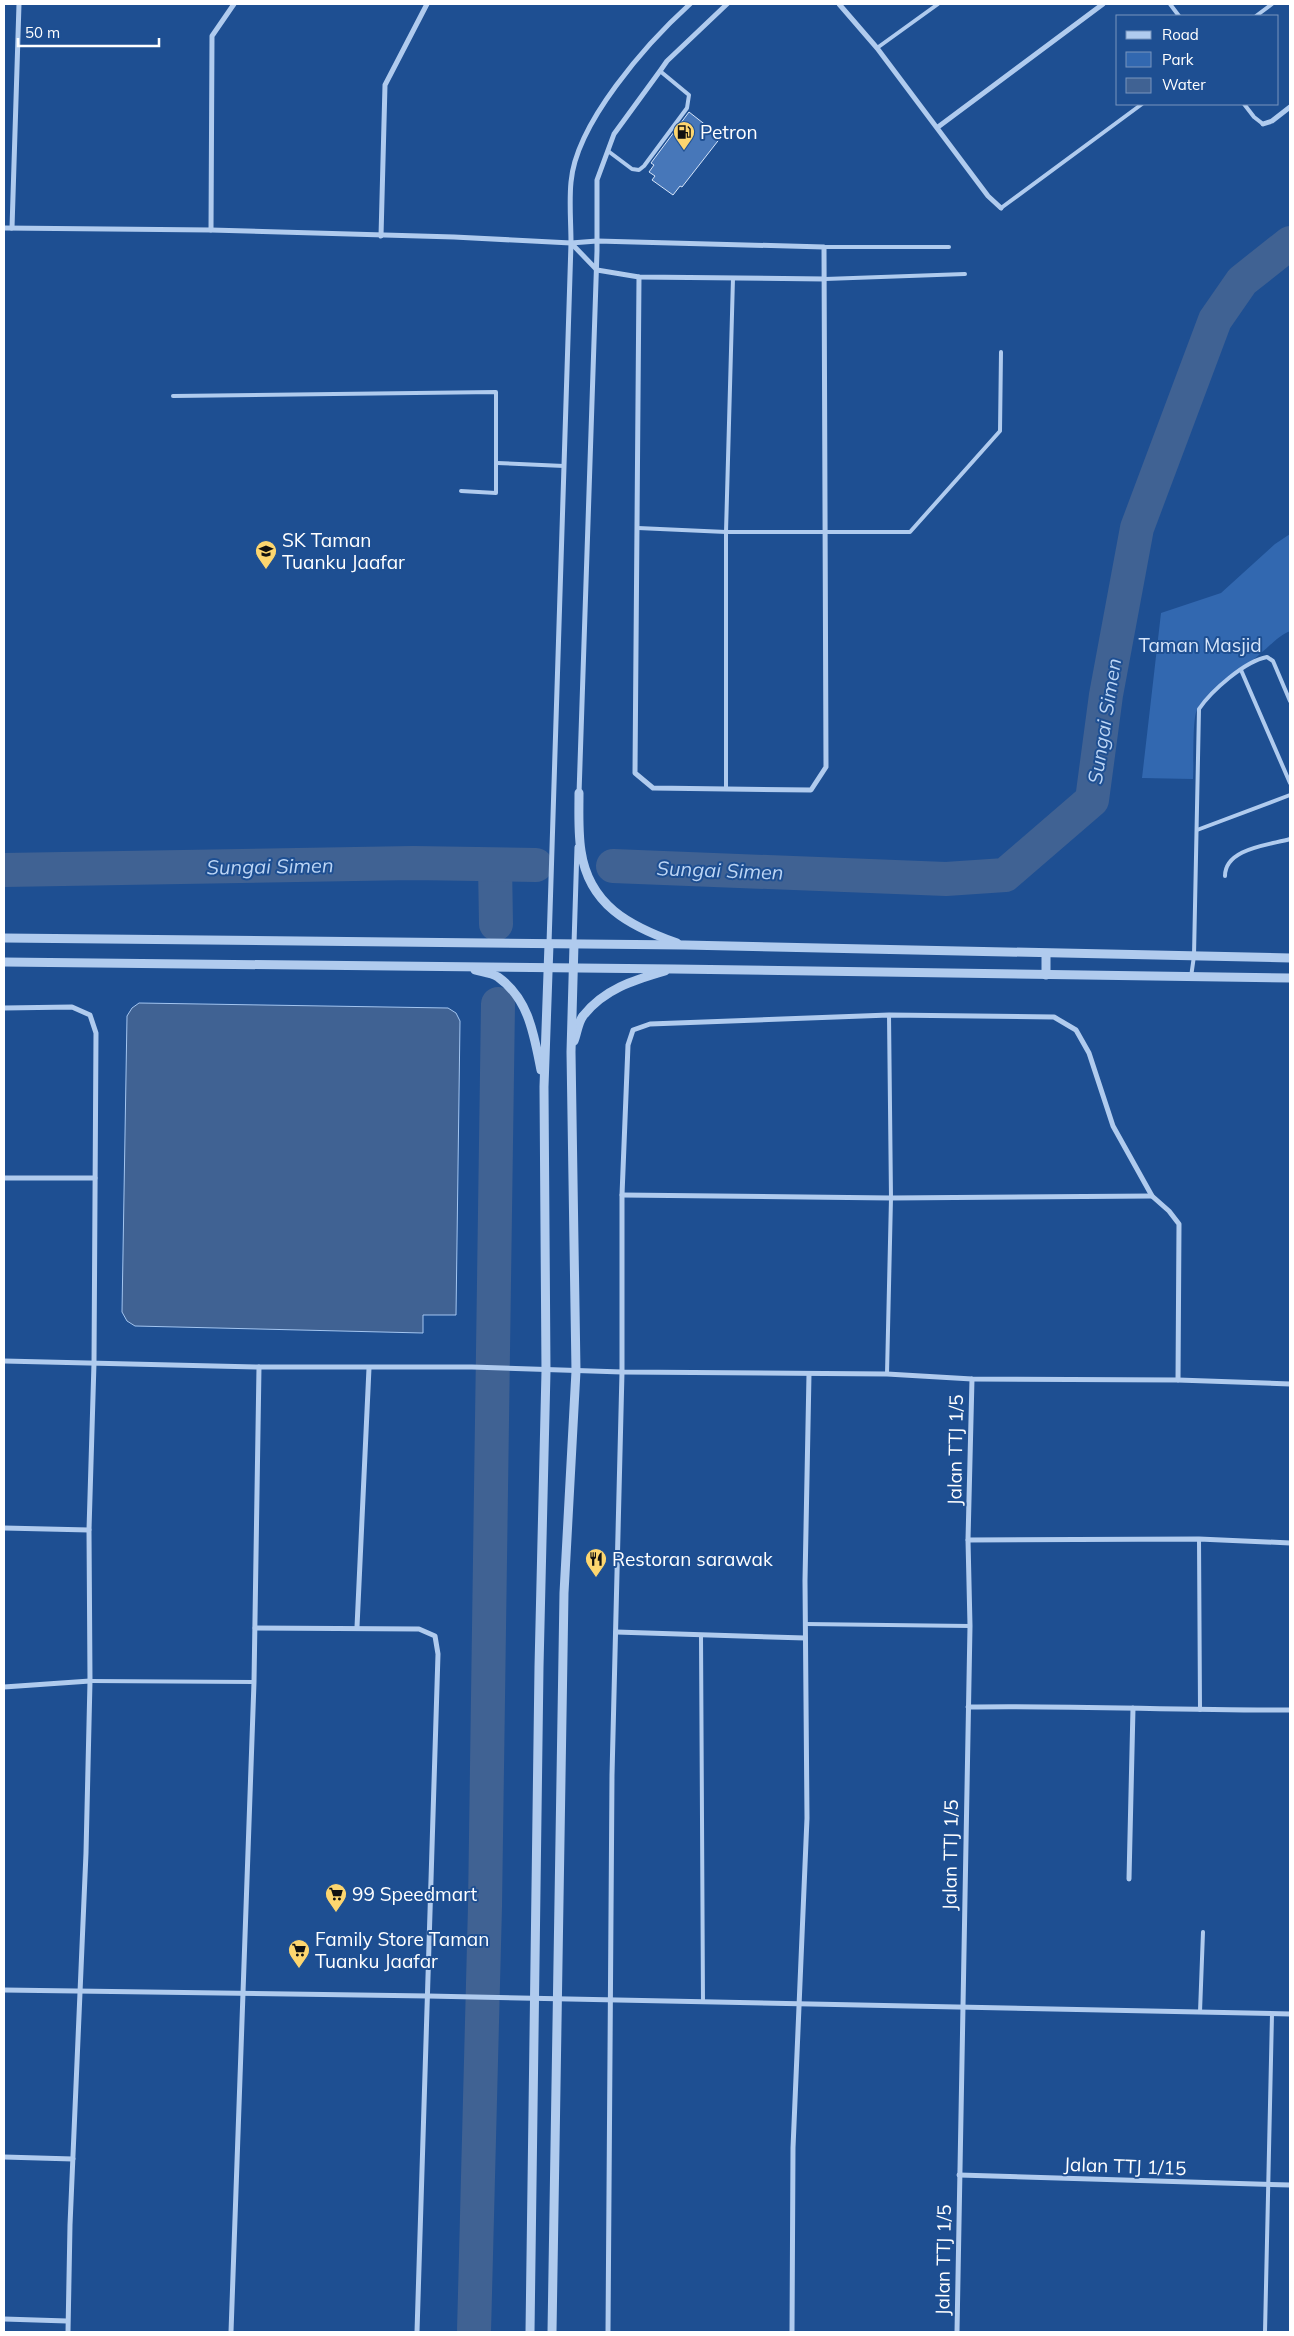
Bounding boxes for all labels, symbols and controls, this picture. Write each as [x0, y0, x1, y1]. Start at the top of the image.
scale bar [18, 15, 159, 47]
legend [1116, 15, 1279, 105]
text: 50 m [25, 23, 60, 42]
text: Road [1162, 25, 1199, 44]
text: Park [1162, 50, 1194, 69]
text: Water [1162, 75, 1206, 94]
fuel station icon: Petron [672, 120, 696, 151]
place label: Petron [700, 120, 758, 144]
place label: SK Taman Tuanku Jaafar [282, 528, 405, 574]
school or university icon: SK Taman Tuanku Jaafar [254, 539, 278, 570]
park label: Taman Masjid [1138, 633, 1262, 657]
water label: Sungai Simen [1082, 656, 1126, 786]
water label: Sungai Simen [206, 852, 334, 880]
water label: Sungai Simen [656, 855, 784, 885]
street label: Jalan TTJ 1/5 [942, 1394, 968, 1506]
restaurant icon: Restoran sarawak [584, 1547, 608, 1578]
place label: Restoran sarawak [612, 1547, 773, 1571]
street label: Jalan TTJ 1/5 [937, 1799, 963, 1911]
supermarket icon: 99 Speedmart [324, 1882, 348, 1913]
place label: 99 Speedmart [352, 1882, 478, 1906]
place label: Family Store Taman Tuanku Jaafar [315, 1927, 489, 1973]
supermarket icon: Family Store Taman Tuanku Jaafar [287, 1938, 311, 1969]
street label: Jalan TTJ 1/15 [1063, 2152, 1187, 2180]
street label: Jalan TTJ 1/5 [930, 2204, 956, 2316]

